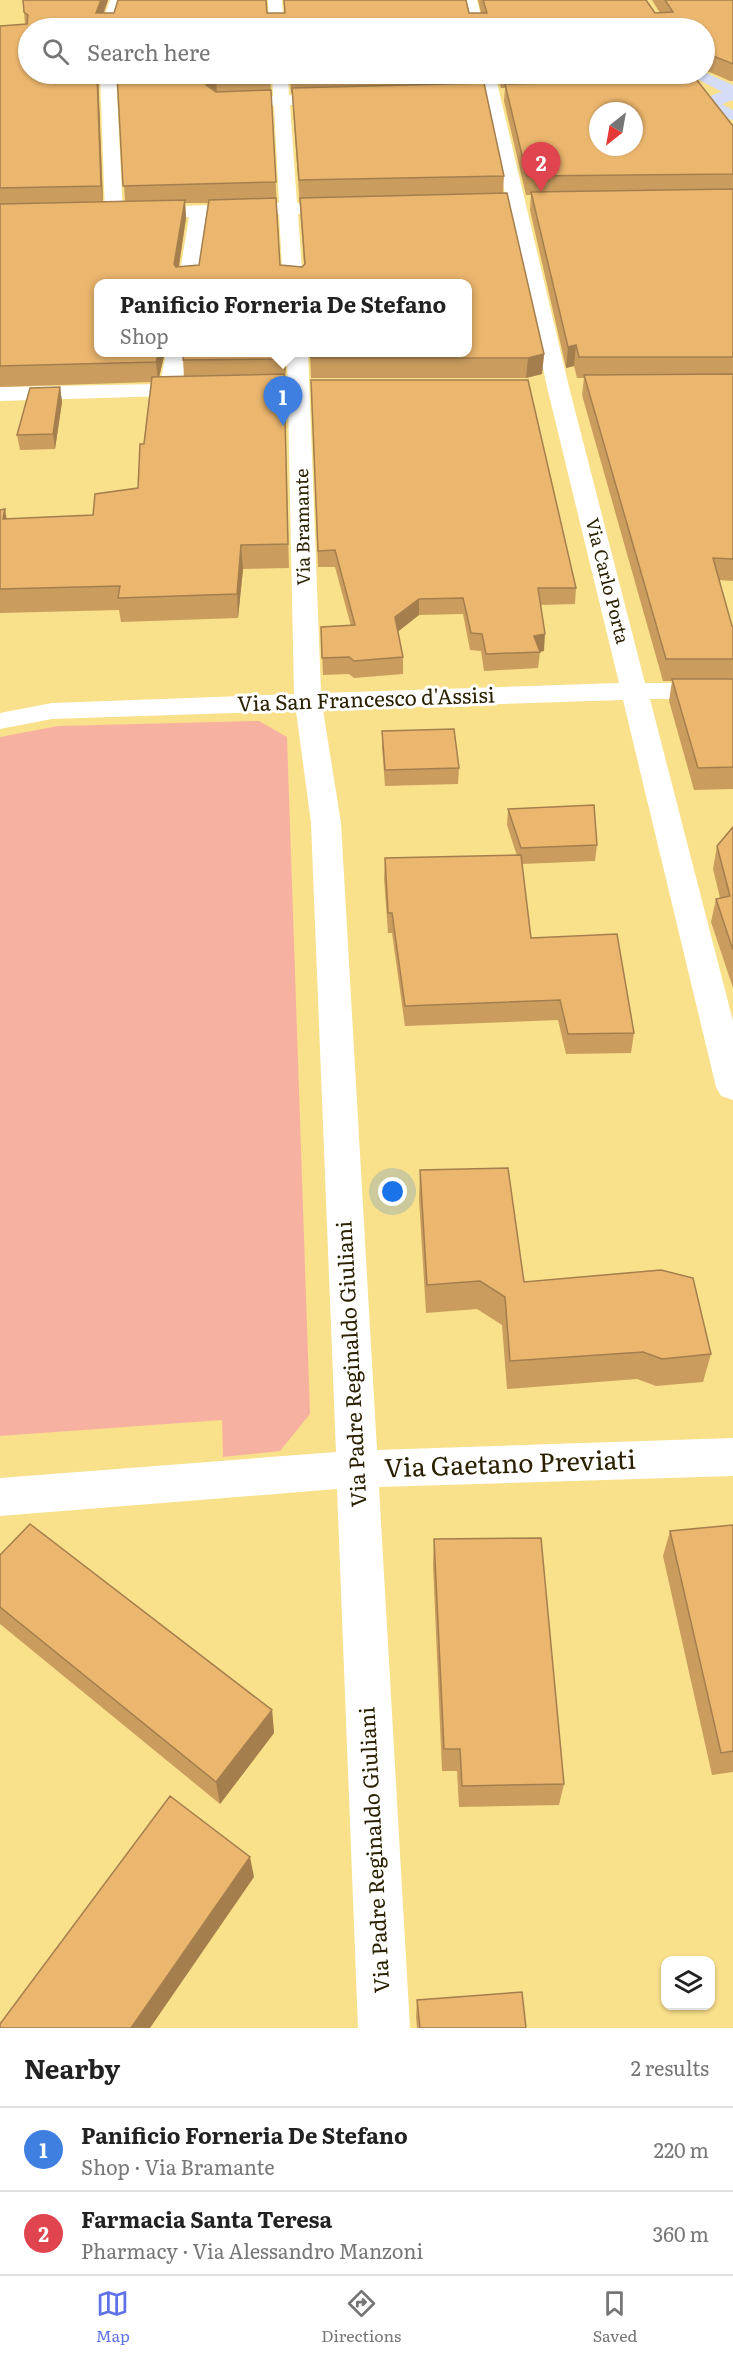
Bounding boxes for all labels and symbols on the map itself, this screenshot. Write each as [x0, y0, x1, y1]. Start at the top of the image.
north arrow [589, 102, 643, 156]
pin: 2 [522, 142, 560, 192]
pin: 1 [264, 376, 302, 426]
street label: Via Bramante [287, 468, 316, 586]
street label: Via Carlo Porta [580, 515, 637, 647]
street label: Via San Francesco d'Assisi [237, 678, 495, 717]
your location [378, 1177, 407, 1206]
street label: Via Padre Reginaldo Giuliani [327, 1220, 372, 1508]
street label: Via Gaetano Previati [383, 1438, 637, 1485]
street label: Via Padre Reginaldo Giuliani [350, 1706, 395, 1994]

